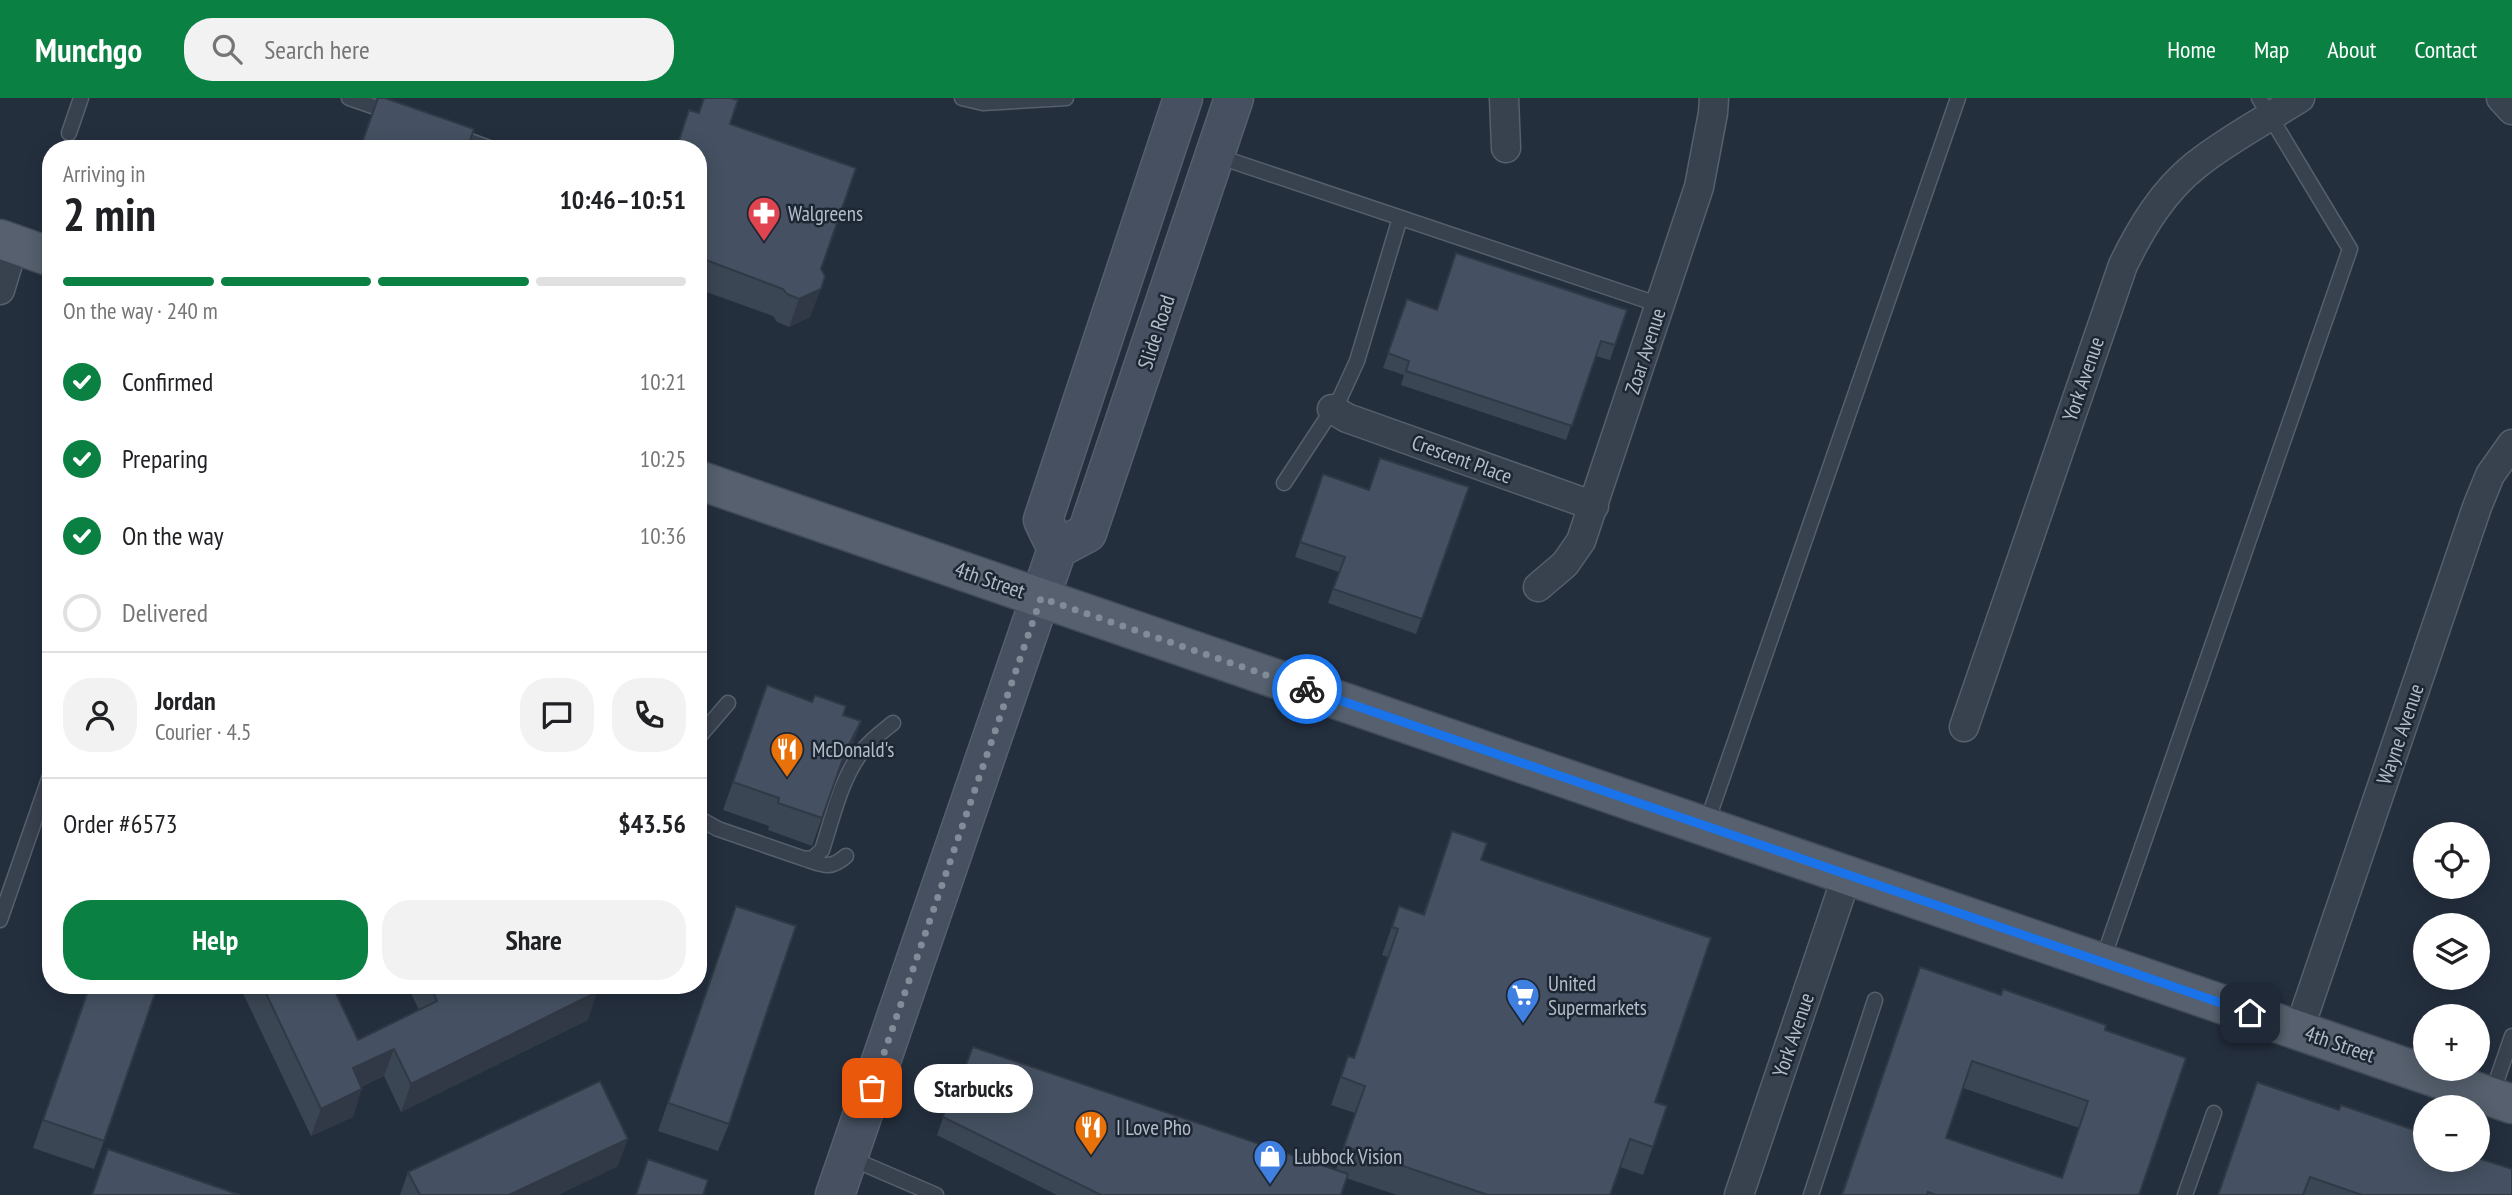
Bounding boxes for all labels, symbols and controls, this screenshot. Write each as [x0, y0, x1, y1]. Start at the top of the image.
search box [184, 18, 674, 81]
text: Munchgo [35, 28, 142, 71]
icon: search [208, 30, 246, 68]
text: Search here [264, 33, 370, 66]
text: Home [2167, 34, 2216, 65]
text: Map [2254, 34, 2289, 65]
text: About [2327, 34, 2376, 65]
text: Contact [2414, 34, 2477, 65]
text: Arriving in [63, 159, 145, 188]
text: 10:46–10:51 [559, 183, 686, 216]
text: 2 min [63, 184, 156, 244]
pharmacy icon: Walgreens [745, 194, 783, 243]
place label: Walgreens [788, 200, 863, 227]
street label: Slide Road [1131, 291, 1181, 373]
text: On the way · 240 m [63, 296, 218, 325]
street label: Zoar Avenue [1618, 305, 1672, 397]
street label: York Avenue [2056, 333, 2110, 425]
icon: check [63, 363, 101, 401]
text: Confirmed [122, 365, 213, 398]
text: 10:21 [640, 367, 686, 396]
street label: Crescent Place [1408, 428, 1516, 490]
icon: check [63, 440, 101, 478]
text: Preparing [122, 442, 208, 475]
text: 10:25 [640, 444, 686, 473]
icon: check [63, 517, 101, 555]
text: On the way [122, 519, 224, 552]
text: 10:36 [640, 521, 686, 550]
street label: 4th Street [951, 555, 1029, 605]
text: Delivered [122, 596, 208, 629]
courier [1272, 654, 1342, 724]
icon: bike [1288, 670, 1326, 708]
button: person [63, 678, 137, 752]
button: chat [520, 678, 594, 752]
button: phone [612, 678, 686, 752]
street label: Wayne Avenue [2370, 680, 2430, 788]
text: Jordan [155, 684, 216, 717]
text: Courier · 4.5 [155, 717, 251, 746]
restaurant icon: McDonald's [768, 730, 806, 779]
place label: McDonald's [812, 736, 894, 763]
text: Order #6573 [63, 807, 178, 840]
text: $43.56 [618, 807, 686, 840]
map controls [2413, 822, 2490, 1172]
button: locate [2413, 822, 2490, 899]
button: Help [63, 900, 368, 980]
button: Share [382, 900, 686, 980]
button: layers [2413, 913, 2490, 990]
place label: United Supermarkets [1548, 970, 1647, 1021]
supermarket icon: United Supermarkets [1504, 976, 1542, 1025]
pin [2220, 983, 2280, 1043]
street label: York Avenue [1766, 989, 1820, 1081]
icon: home [2231, 994, 2269, 1032]
button: + [2413, 1004, 2490, 1081]
street label: 4th Street [2301, 1019, 2379, 1069]
pin [842, 1058, 902, 1118]
callout: Starbucks [914, 1063, 1033, 1112]
icon: bag [853, 1069, 891, 1107]
text: Starbucks [934, 1074, 1013, 1103]
button: − [2413, 1095, 2490, 1172]
restaurant icon: I Love Pho [1072, 1108, 1110, 1157]
place label: I Love Pho [1116, 1114, 1191, 1141]
shop icon: Lubbock Vision [1251, 1137, 1289, 1186]
place label: Lubbock Vision [1294, 1143, 1402, 1170]

